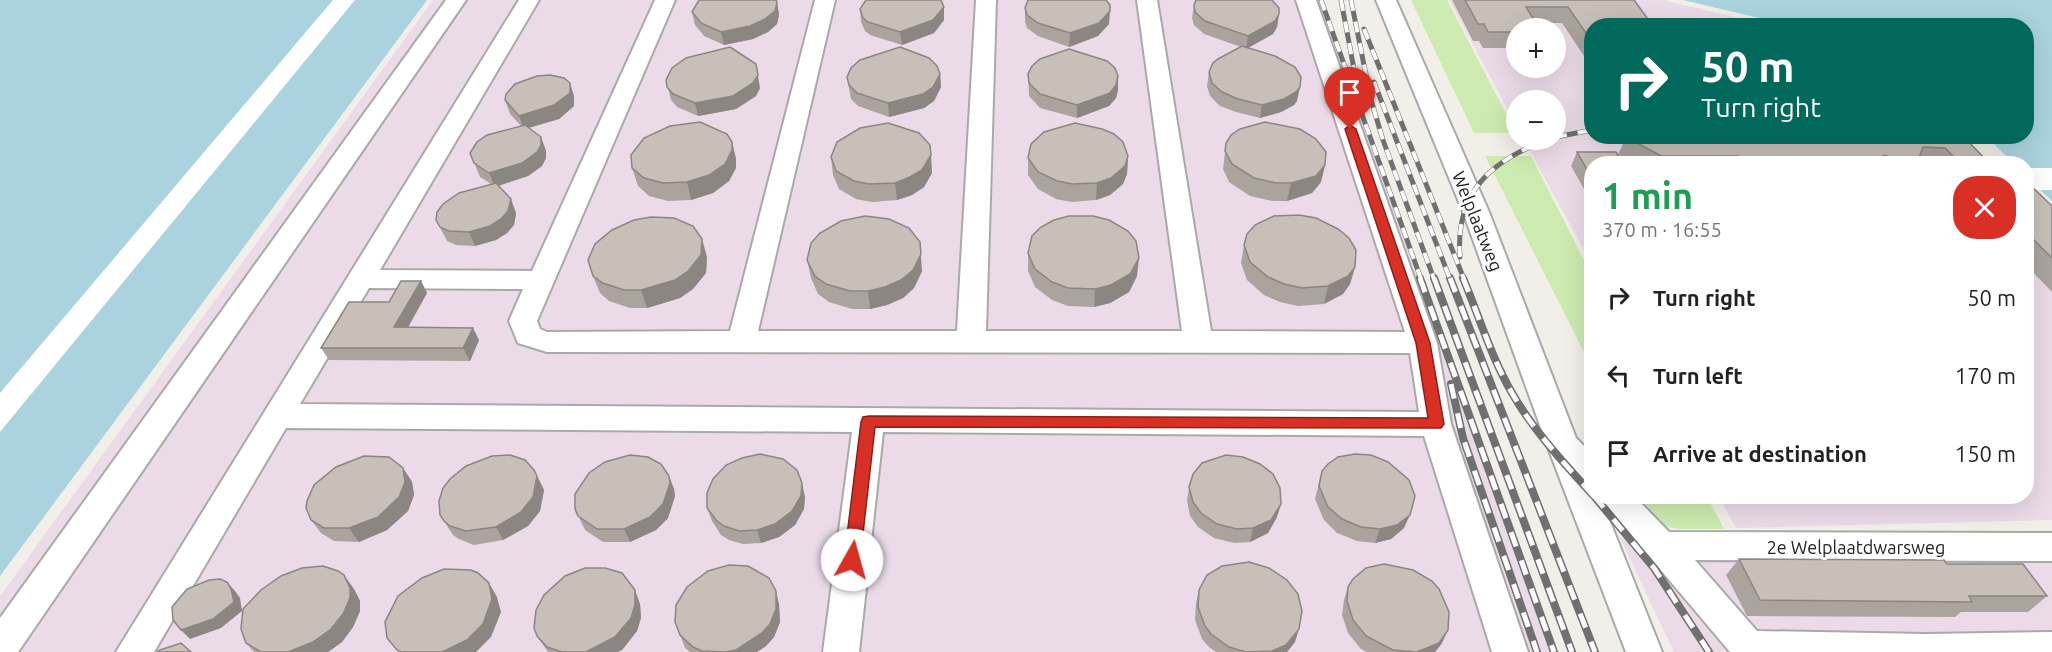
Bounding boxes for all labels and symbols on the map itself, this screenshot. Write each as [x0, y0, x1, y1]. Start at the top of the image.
pin [1324, 67, 1375, 129]
street label: Welplaatweg [1449, 168, 1507, 274]
position arrow [820, 528, 884, 592]
street label: 2e Welplaatdwarsweg [1767, 537, 1945, 557]

